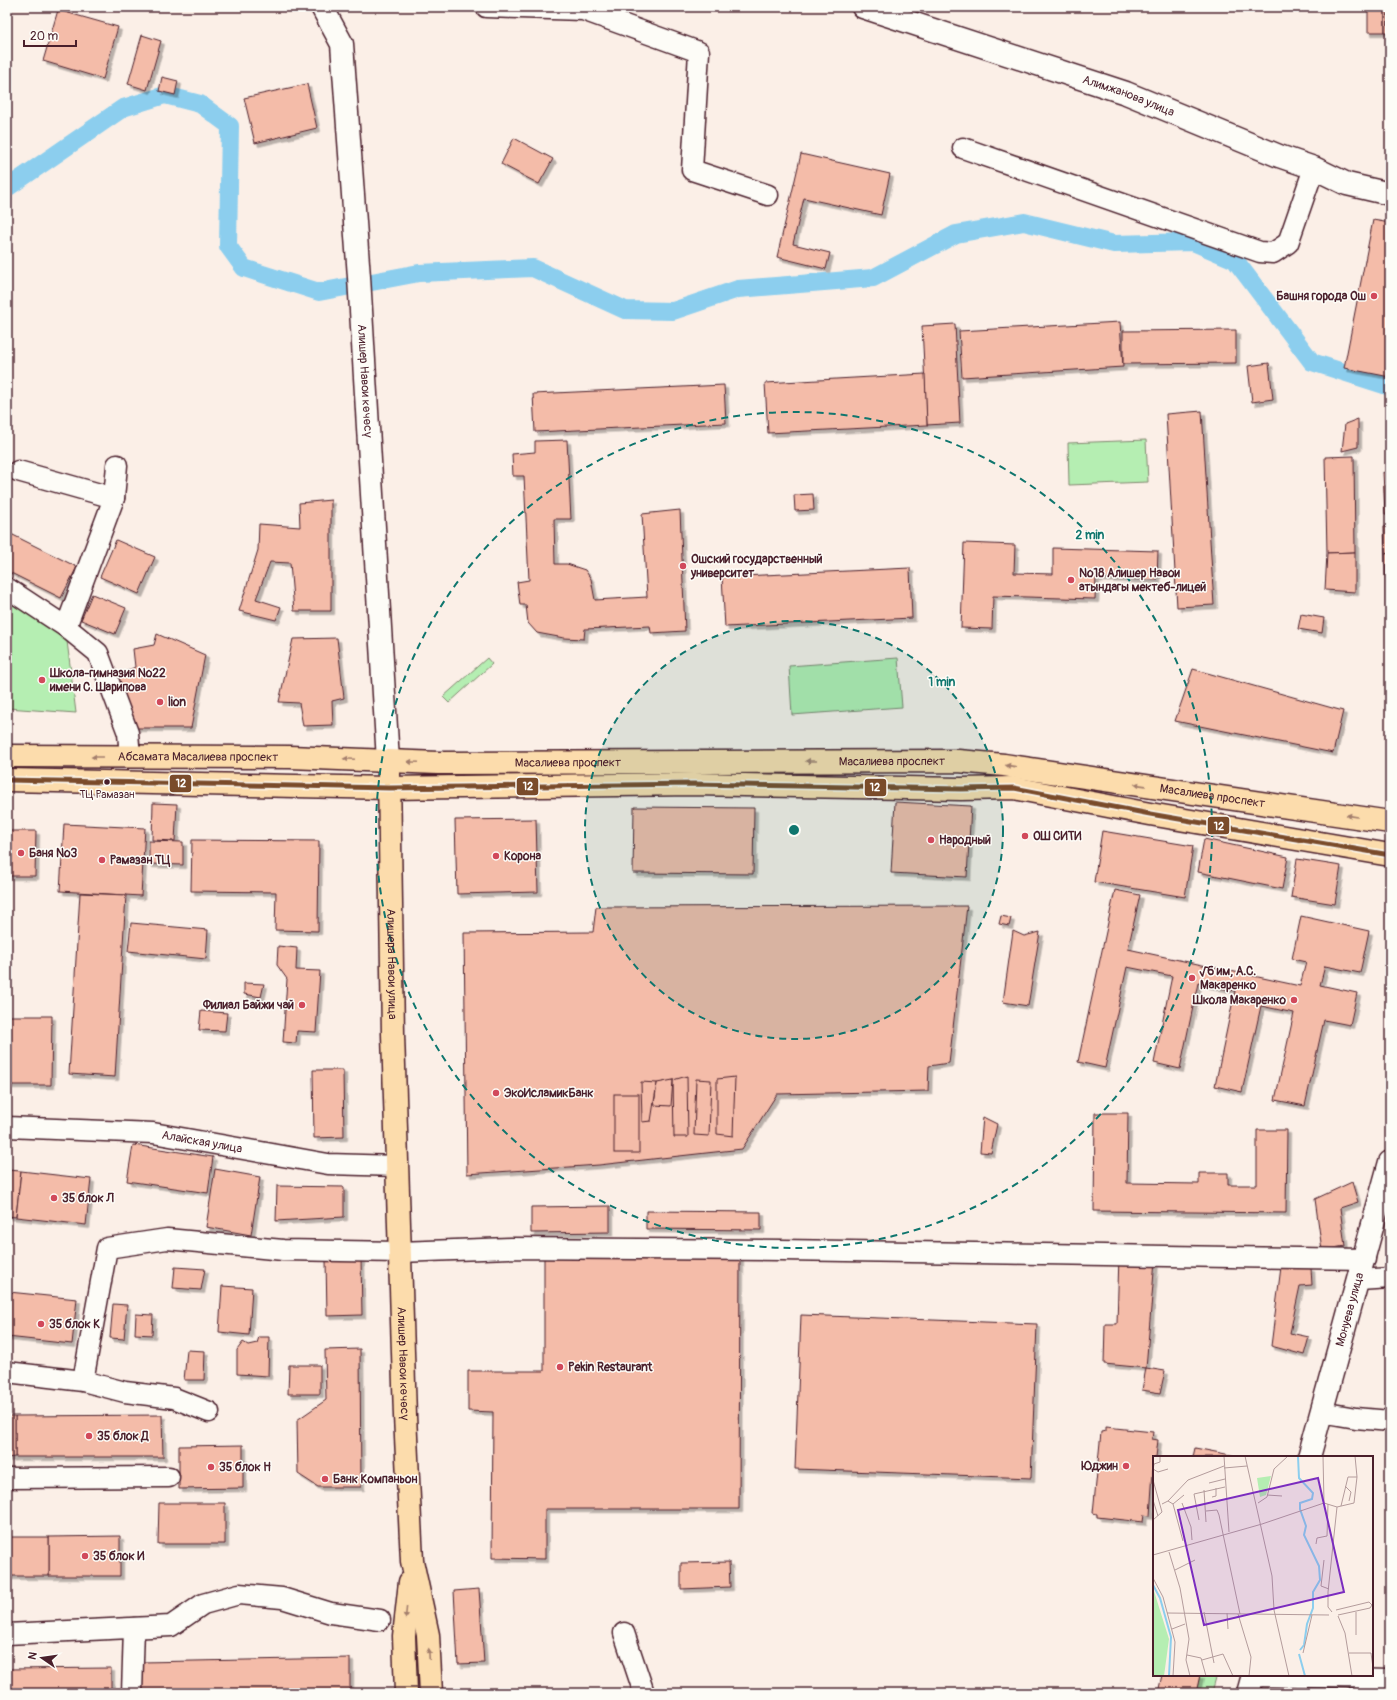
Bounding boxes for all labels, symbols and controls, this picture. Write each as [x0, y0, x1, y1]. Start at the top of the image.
scale bar [24, 22, 76, 48]
text: 20 m [30, 29, 59, 44]
street label: Алимжанова улица [1080, 72, 1177, 120]
place label: Башня города Ош [1276, 289, 1367, 304]
marker: Башня города Ош [1369, 291, 1379, 301]
street label: Алишер Навои көчөсү [354, 324, 376, 439]
text: 2 min [1076, 528, 1105, 543]
place label: Ошский государственный университет [690, 552, 823, 581]
marker: Ошский государственный университет [678, 561, 688, 571]
place label: №18 Алишер Навои атындагы мектеб-лицей [1079, 566, 1207, 595]
marker: №18 Алишер Навои атындагы мектеб-лицей [1066, 575, 1076, 585]
place label: Школа-гимназия №22 имени С. Шарипова [49, 666, 166, 695]
marker: Школа-гимназия №22 имени С. Шарипова [37, 675, 47, 685]
text: 1 min [929, 675, 956, 690]
place label: lion [168, 695, 186, 710]
marker: lion [155, 697, 165, 707]
street label: Абсамата Масалиева проспект [118, 749, 278, 765]
one-way arrow [90, 754, 103, 760]
street label: Масалиева проспект [839, 754, 945, 769]
street label: Масалиева проспект [515, 755, 621, 771]
one-way arrow [343, 756, 355, 763]
one-way arrow [804, 758, 817, 764]
one-way arrow [407, 759, 419, 766]
one-way arrow [1005, 763, 1017, 769]
line badge: 12 [169, 774, 192, 793]
marker: ТЦ Рамазан [102, 777, 112, 787]
text: 12 [176, 777, 186, 790]
line badge: 12 [516, 777, 539, 796]
line badge: 12 [864, 778, 887, 797]
text: 12 [523, 780, 533, 793]
text: 12 [870, 781, 880, 794]
street label: Масалиева проспект [1159, 781, 1266, 811]
one-way arrow [1134, 782, 1146, 788]
place label: ТЦ Рамазан [79, 788, 135, 801]
one-way arrow [1345, 813, 1358, 819]
line badge: 12 [1207, 816, 1230, 835]
text: 12 [1214, 820, 1224, 833]
centre of rings [787, 823, 801, 837]
place label: ОШ СИТИ [1033, 829, 1082, 844]
marker: ОШ СИТИ [1020, 831, 1030, 841]
place label: Народный [939, 833, 991, 848]
marker: Народный [926, 835, 936, 845]
place label: Баня №3 [29, 846, 78, 861]
marker: Баня №3 [16, 848, 26, 858]
place label: Корона [504, 849, 541, 864]
marker: Корона [491, 851, 501, 861]
place label: Рамазан ТЦ [110, 853, 171, 868]
marker: Рамазан ТЦ [97, 855, 107, 865]
street label: Алишера Навои улица [383, 908, 400, 1020]
place label: √6 им, А.С. Макаренко [1199, 964, 1257, 993]
marker: √6 им, А.С. Макаренко [1187, 973, 1197, 983]
place label: Школа Макаренко [1192, 993, 1287, 1008]
marker: Школа Макаренко [1289, 995, 1299, 1005]
place label: Филиал Байжи чай [202, 998, 294, 1013]
marker: Филиал Байжи чай [297, 1000, 307, 1010]
place label: ЭкоИсламикБанк [504, 1086, 594, 1101]
marker: ЭкоИсламикБанк [491, 1088, 501, 1098]
street label: Алайская улица [161, 1128, 244, 1157]
place label: 35 блок Л [62, 1191, 114, 1206]
marker: 35 блок Л [49, 1193, 59, 1203]
street label: Монуева улица [1333, 1270, 1367, 1348]
street label: Алишер Навои көчөсү [394, 1306, 412, 1421]
place label: 35 блок К [49, 1317, 100, 1332]
marker: 35 блок К [36, 1319, 46, 1329]
place label: Pekin Restaurant [568, 1360, 654, 1375]
marker: Pekin Restaurant [555, 1362, 565, 1372]
place label: 35 блок Д [97, 1429, 149, 1444]
marker: 35 блок Д [84, 1431, 94, 1441]
inset map [1153, 1456, 1373, 1676]
place label: Юджин [1080, 1459, 1118, 1474]
place label: 35 блок Н [219, 1460, 271, 1475]
marker: Юджин [1121, 1461, 1131, 1471]
marker: 35 блок Н [206, 1462, 216, 1472]
place label: Банк Компаньон [333, 1472, 417, 1487]
marker: Банк Компаньон [320, 1474, 330, 1484]
place label: 35 блок И [93, 1549, 145, 1564]
marker: 35 блок И [80, 1551, 90, 1561]
one-way arrow [403, 1607, 410, 1619]
north arrow [22, 1638, 62, 1678]
one-way arrow [425, 1648, 432, 1660]
text: N [26, 1650, 40, 1661]

